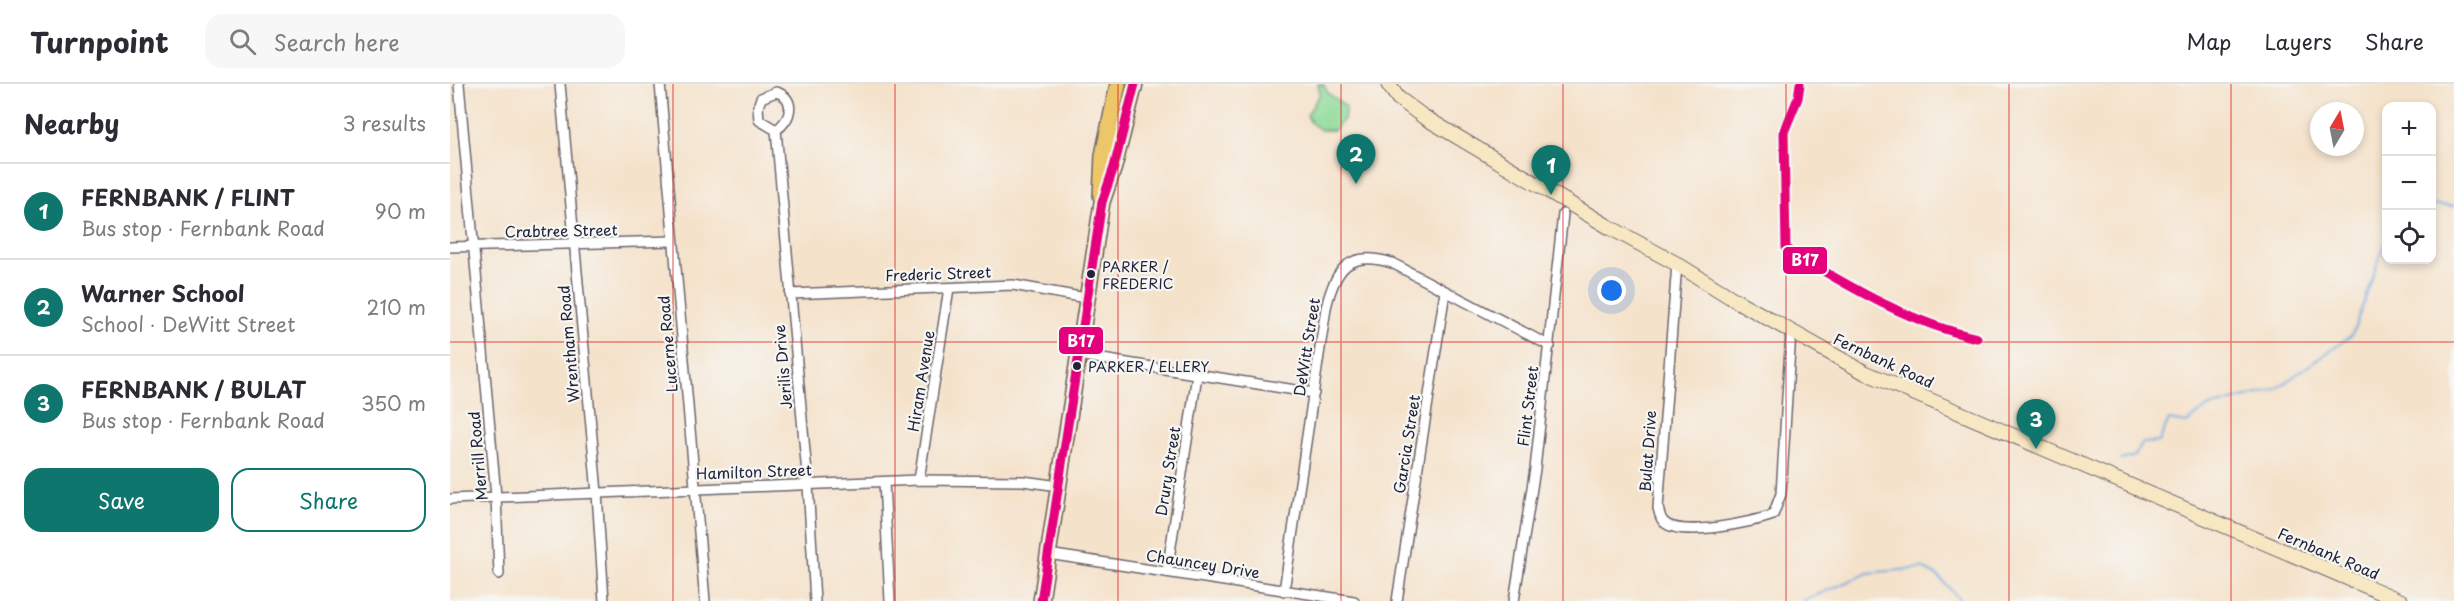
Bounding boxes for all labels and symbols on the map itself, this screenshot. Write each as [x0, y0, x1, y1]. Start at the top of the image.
north arrow [2310, 102, 2364, 156]
pin: 2 [1336, 135, 1376, 184]
pin: 1 [1532, 146, 1570, 195]
street label: Crabtree Street [504, 218, 618, 242]
line badge: B17 [1782, 246, 1828, 275]
text: B17 [1791, 247, 1819, 271]
place label: PARKER / FREDERIC [1102, 256, 1174, 294]
street label: Frederic Street [885, 260, 991, 286]
marker: PARKER / FREDERIC [1085, 268, 1097, 280]
your location [1597, 276, 1626, 305]
street label: Wrentham Road [551, 284, 585, 404]
street label: Lucerne Road [651, 295, 683, 393]
street label: DeWitt Street [1287, 296, 1325, 398]
street label: Jerilis Drive [767, 324, 797, 410]
line badge: B17 [1058, 326, 1104, 355]
street label: Fernbank Road [1830, 327, 1938, 393]
text: B17 [1067, 328, 1095, 352]
street label: Hiram Avenue [901, 329, 939, 433]
place label: PARKER / ELLERY [1088, 356, 1210, 377]
marker: PARKER / ELLERY [1071, 360, 1083, 372]
street label: Flint Street [1511, 364, 1543, 448]
street label: Garcia Street [1387, 393, 1425, 495]
pin: 3 [2016, 400, 2056, 449]
street label: Bulat Drive [1633, 409, 1661, 493]
street label: Merrill Road [462, 410, 492, 502]
street label: Drury Street [1149, 425, 1185, 517]
street label: Hamilton Street [696, 457, 812, 485]
street label: Fernbank Road [2275, 521, 2383, 585]
street label: Chauncey Drive [1144, 543, 1262, 583]

